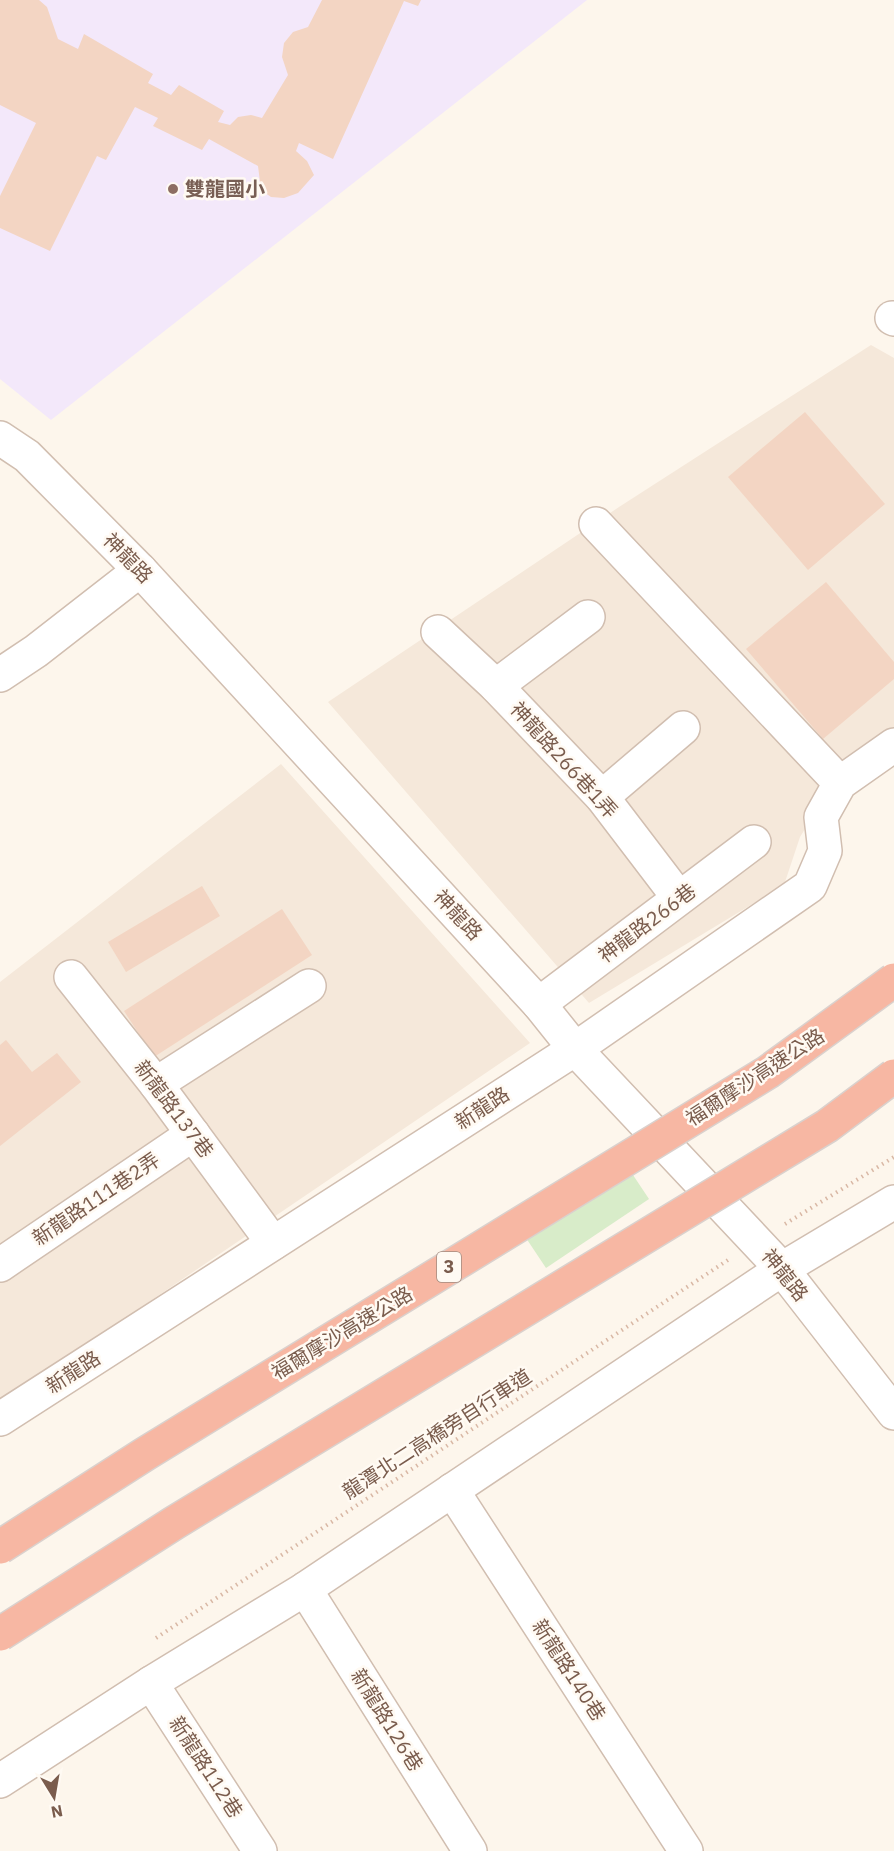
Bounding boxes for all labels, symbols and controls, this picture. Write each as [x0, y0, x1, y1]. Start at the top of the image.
place label: 雙龍國小 [185, 175, 265, 202]
marker: 雙龍國小 [166, 182, 180, 196]
street label: 神龍路 [98, 527, 159, 589]
street label: 神龍路266巷1弄 [505, 696, 624, 824]
street label: 神龍路266巷 [592, 877, 701, 968]
street label: 神龍路 [428, 884, 489, 946]
street label: 福爾摩沙高速公路 [680, 1022, 829, 1131]
street label: 新龍路137巷 [129, 1054, 220, 1163]
street label: 新龍路 [449, 1080, 514, 1135]
street label: 新龍路111巷2弄 [27, 1146, 165, 1251]
street label: 神龍路 [756, 1243, 815, 1306]
road number: 3 [437, 1252, 461, 1282]
street label: 福爾摩沙高速公路 [266, 1280, 417, 1385]
street label: 新龍路 [40, 1344, 105, 1399]
street label: 龍潭北二高橋旁自行車道 [337, 1362, 536, 1505]
street label: 新龍路140巷 [527, 1614, 612, 1726]
street label: 新龍路126巷 [345, 1663, 430, 1776]
street label: 新龍路112巷 [164, 1711, 249, 1823]
north arrow [24, 1767, 84, 1827]
text: N [49, 1801, 64, 1823]

